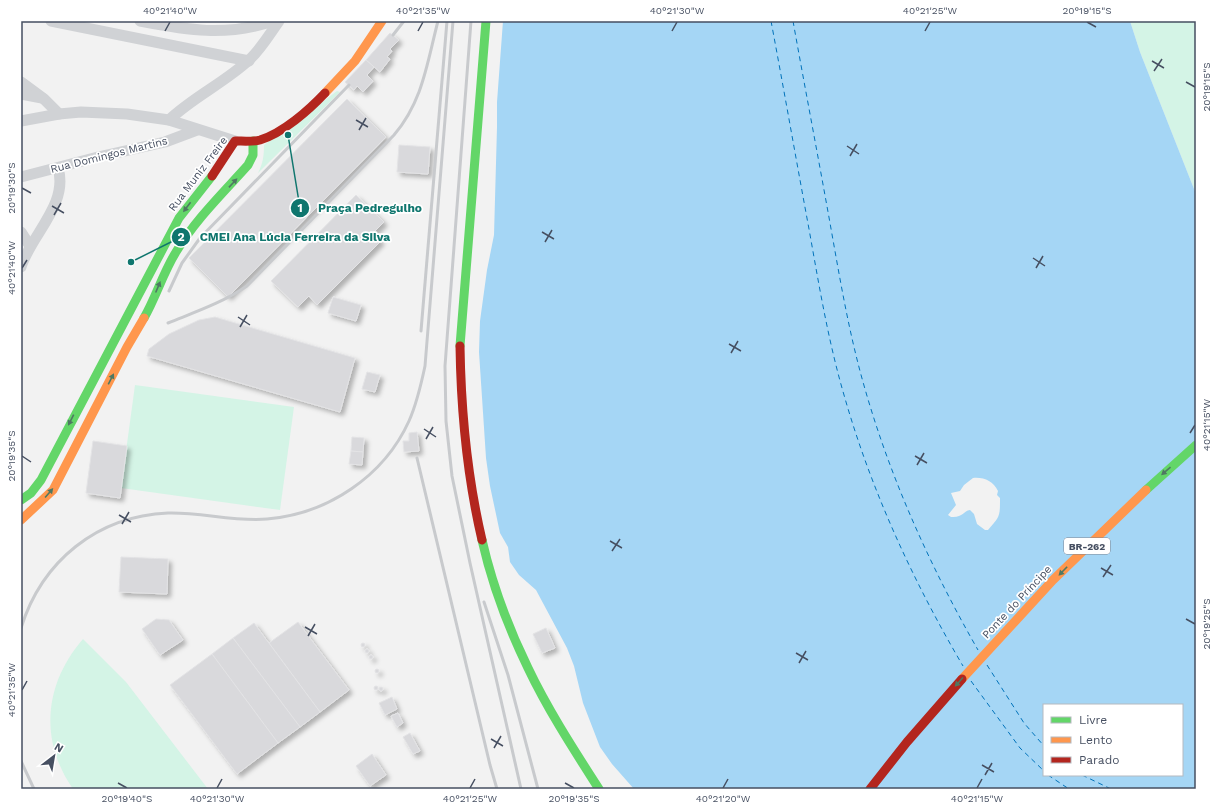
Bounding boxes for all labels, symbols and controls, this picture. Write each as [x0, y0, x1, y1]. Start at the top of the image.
text: 40°21'40"W [143, 5, 197, 16]
text: 40°21'35"W [396, 5, 451, 16]
text: 40°21'30"W [650, 5, 705, 16]
text: 40°21'25"W [903, 5, 958, 16]
text: 20°19'15"S [1062, 5, 1112, 16]
text: 20°19'15"S [1201, 62, 1212, 112]
street label: Rua Domingos Martins [49, 134, 169, 176]
street label: Rua Muniz Freire [166, 134, 230, 214]
text: 20°19'30"S [6, 162, 17, 214]
one-way arrow [229, 177, 238, 188]
callout: Praça Pedregulho [290, 196, 430, 220]
one-way arrow [183, 201, 192, 212]
text: 1 [297, 201, 303, 215]
text: Praça Pedregulho [318, 201, 422, 215]
callout: CMEI Ana Lúcia Ferreira da Silva [171, 225, 399, 249]
text: 2 [177, 230, 185, 244]
text: CMEI Ana Lúcia Ferreira da Silva [200, 230, 390, 244]
text: 40°21'40"W [6, 241, 17, 295]
one-way arrow [155, 281, 161, 293]
one-way arrow [107, 373, 114, 385]
text: 40°21'15"W [1201, 398, 1212, 451]
one-way arrow [68, 415, 75, 426]
text: 20°19'35"S [6, 430, 17, 482]
one-way arrow [1161, 466, 1172, 475]
one-way arrow [45, 488, 54, 499]
road number: BR-262 [1064, 538, 1110, 554]
street label: Ponte do Príncipe [980, 563, 1054, 641]
one-way arrow [1058, 566, 1068, 576]
text: 20°19'25"S [1201, 598, 1212, 650]
text: 40°21'35"W [6, 662, 17, 717]
one-way arrow [955, 677, 964, 687]
legend [1043, 704, 1183, 776]
text: Livre [1079, 713, 1107, 727]
text: Lento [1079, 733, 1113, 747]
north arrow [34, 736, 74, 776]
text: N [52, 740, 66, 756]
text: Parado [1079, 753, 1119, 767]
text: 20°19'40"S [102, 793, 152, 804]
text: 40°21'30"W [190, 793, 245, 804]
text: 40°21'25"W [443, 793, 498, 804]
text: 20°19'35"S [548, 793, 600, 804]
text: 40°21'20"W [696, 793, 751, 804]
text: 40°21'15"W [951, 793, 1004, 804]

